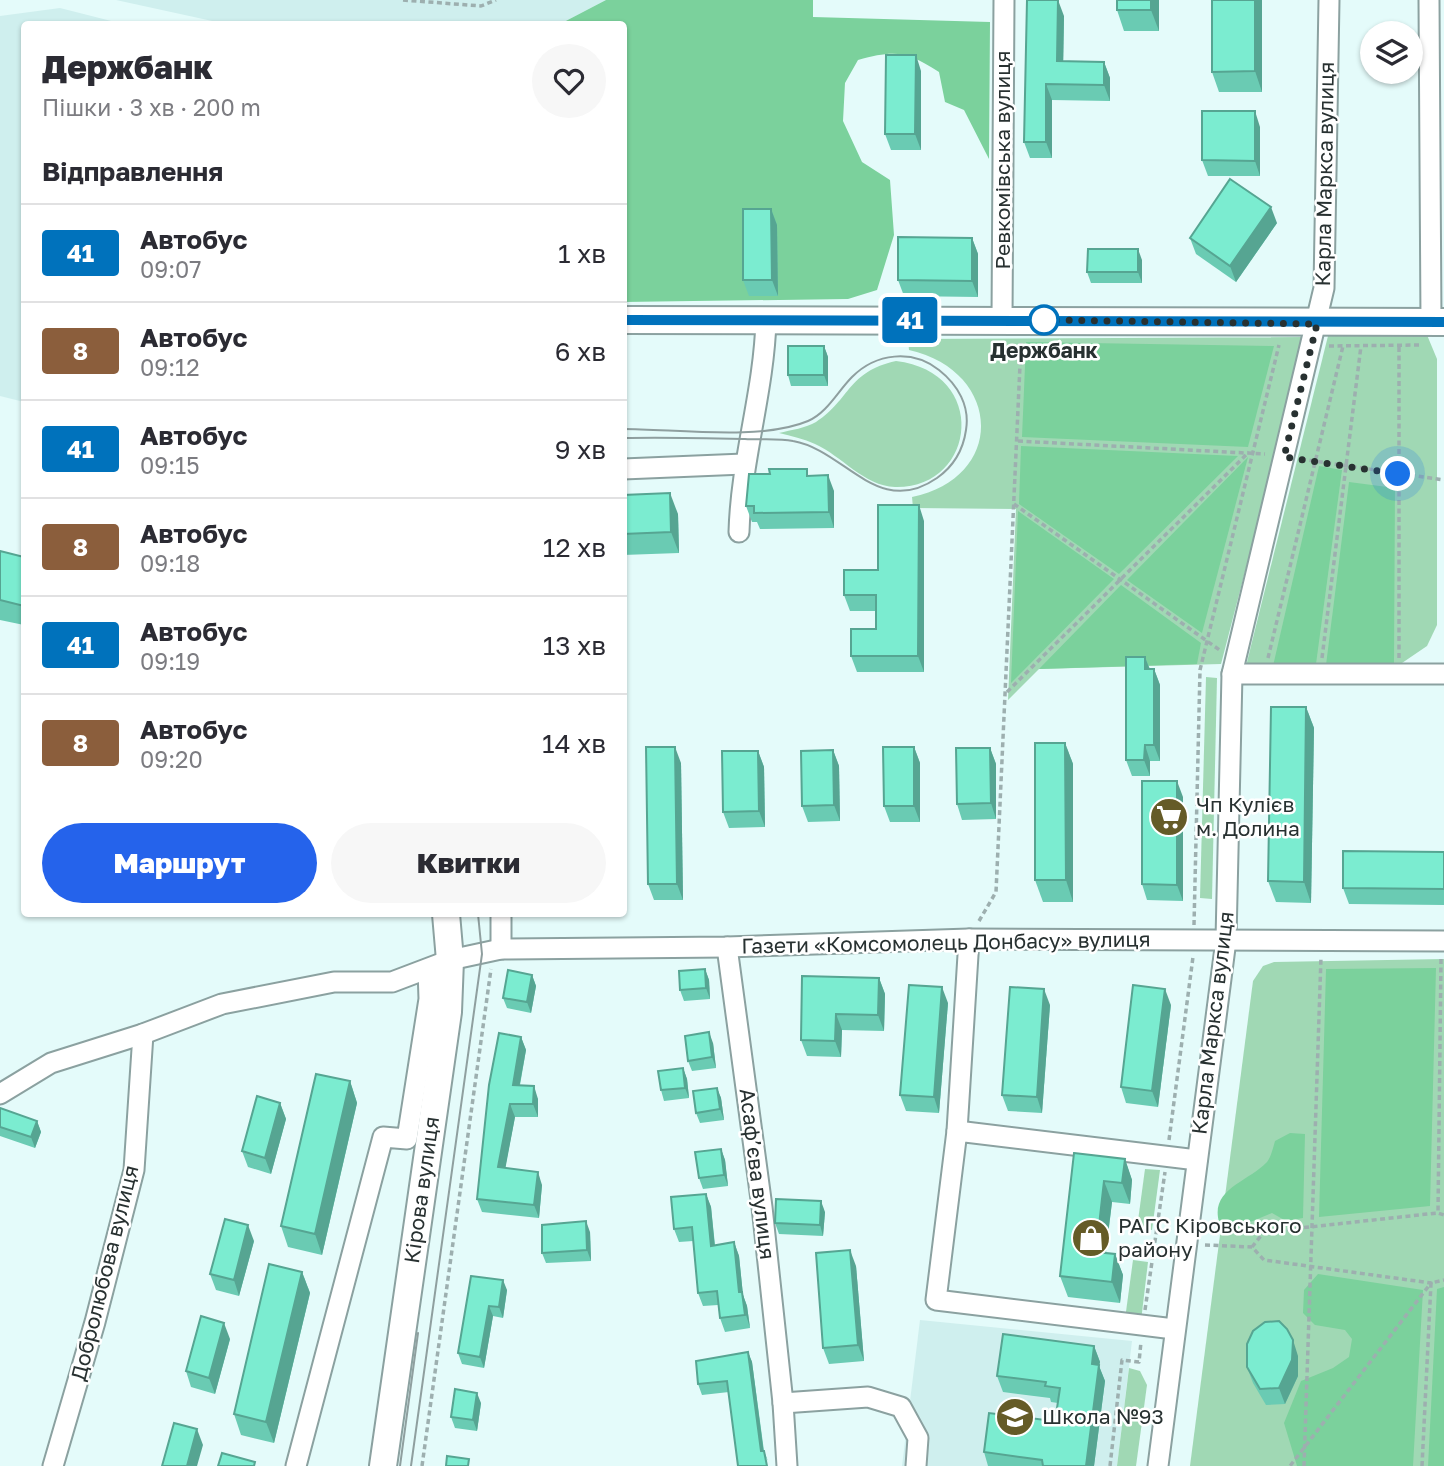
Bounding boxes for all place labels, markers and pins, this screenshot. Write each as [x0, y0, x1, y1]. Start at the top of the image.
marker: Держбанк [1029, 305, 1059, 335]
place label: Держбанк [990, 337, 1098, 363]
place label: Чп Кулієв м. Долина [1196, 791, 1300, 841]
supermarket icon: Чп Кулієв м. Долина [1148, 796, 1190, 838]
place label: РАГС Кіровського району [1118, 1212, 1302, 1262]
shop icon: РАГС Кіровського району [1070, 1217, 1112, 1259]
school or university icon: Школа №93 [994, 1396, 1036, 1438]
place label: Школа №93 [1042, 1403, 1164, 1429]

